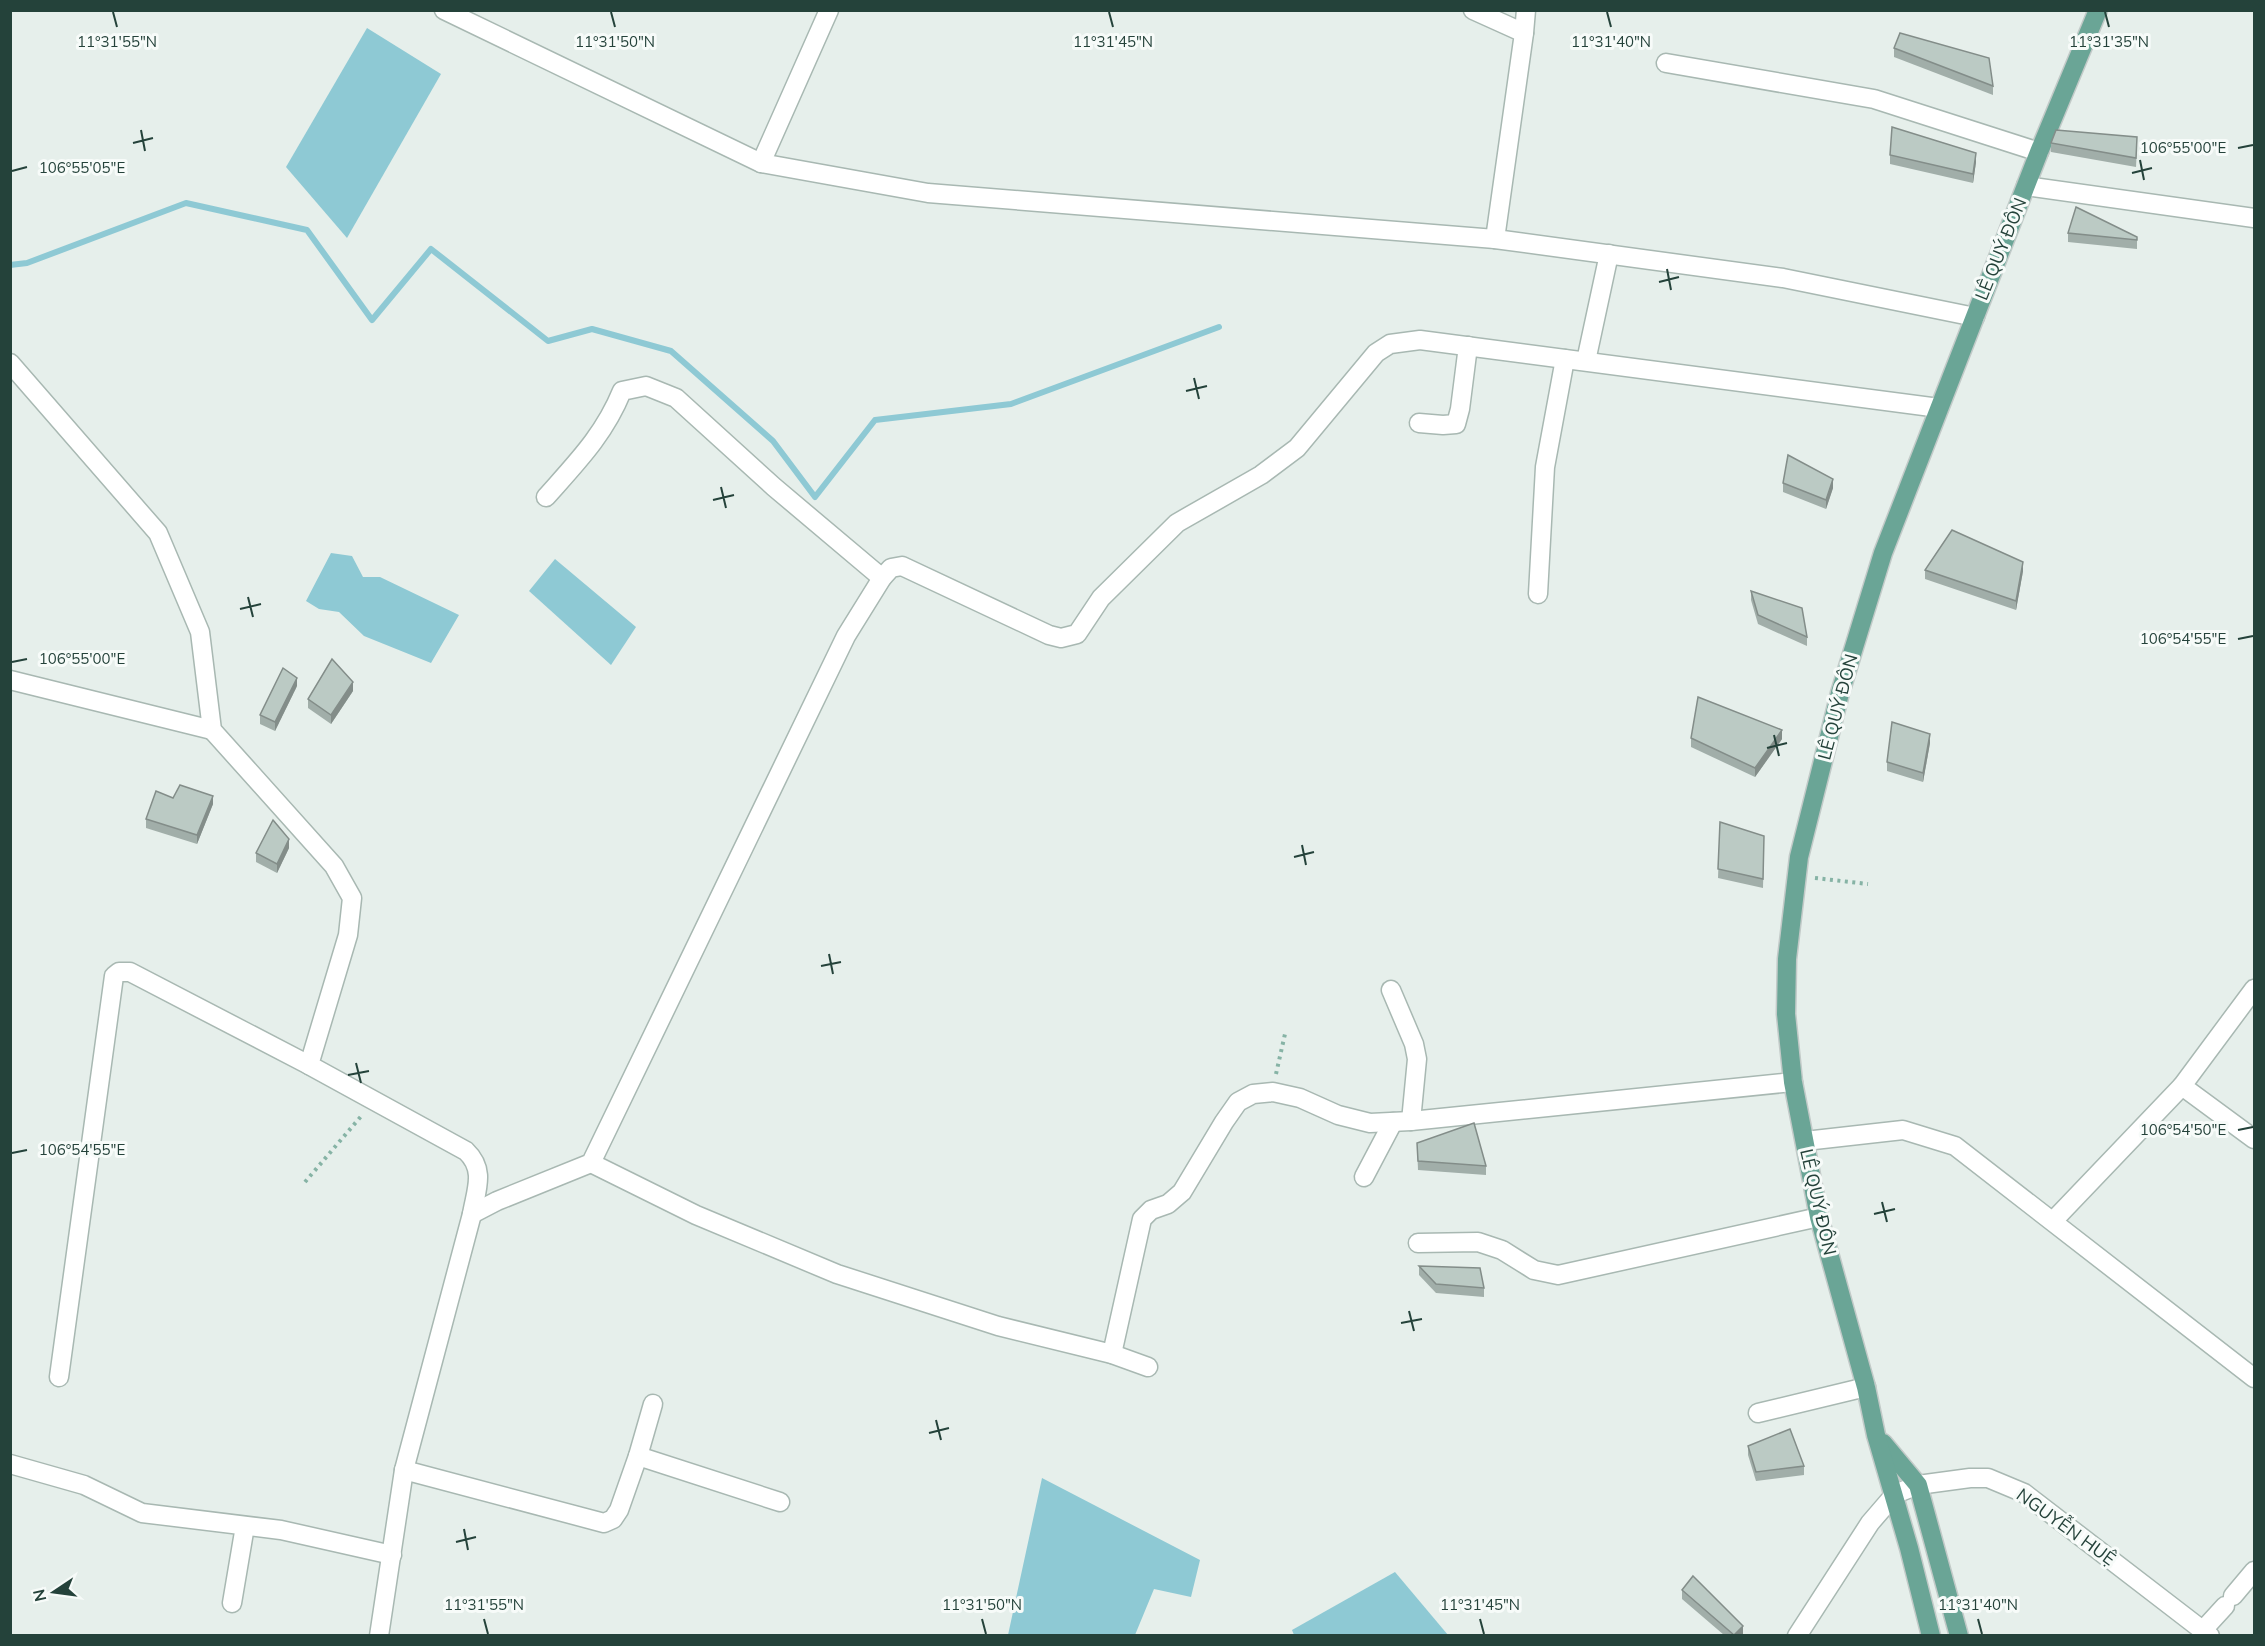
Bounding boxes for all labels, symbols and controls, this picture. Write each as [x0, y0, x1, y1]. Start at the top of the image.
text: 11°31'55"N [77, 32, 157, 51]
text: 11°31'50"N [575, 32, 655, 51]
text: 11°31'45"N [1073, 32, 1153, 51]
text: 11°31'40"N [1571, 32, 1651, 51]
text: 11°31'35"N [2069, 32, 2149, 51]
text: 106°55'00"E [2140, 138, 2226, 157]
text: 106°55'05"E [39, 158, 125, 177]
street label: LÊ QUÝ ĐÔN [1970, 194, 2032, 303]
text: 106°54'55"E [2140, 629, 2226, 648]
text: 106°55'00"E [39, 649, 125, 668]
street label: LÊ QUÝ ĐÔN [1812, 651, 1863, 762]
text: 106°54'50"E [2140, 1120, 2226, 1139]
text: 106°54'55"E [39, 1140, 125, 1159]
street label: LÊ QUÝ ĐÔN [1795, 1146, 1842, 1257]
street label: NGUYỄN HUỆ [2012, 1483, 2120, 1570]
north arrow [24, 1562, 84, 1622]
text: N [28, 1587, 50, 1604]
text: 11°31'55"N [444, 1595, 524, 1614]
text: 11°31'50"N [942, 1595, 1022, 1614]
text: 11°31'45"N [1440, 1595, 1520, 1614]
text: 11°31'40"N [1938, 1595, 2018, 1614]

